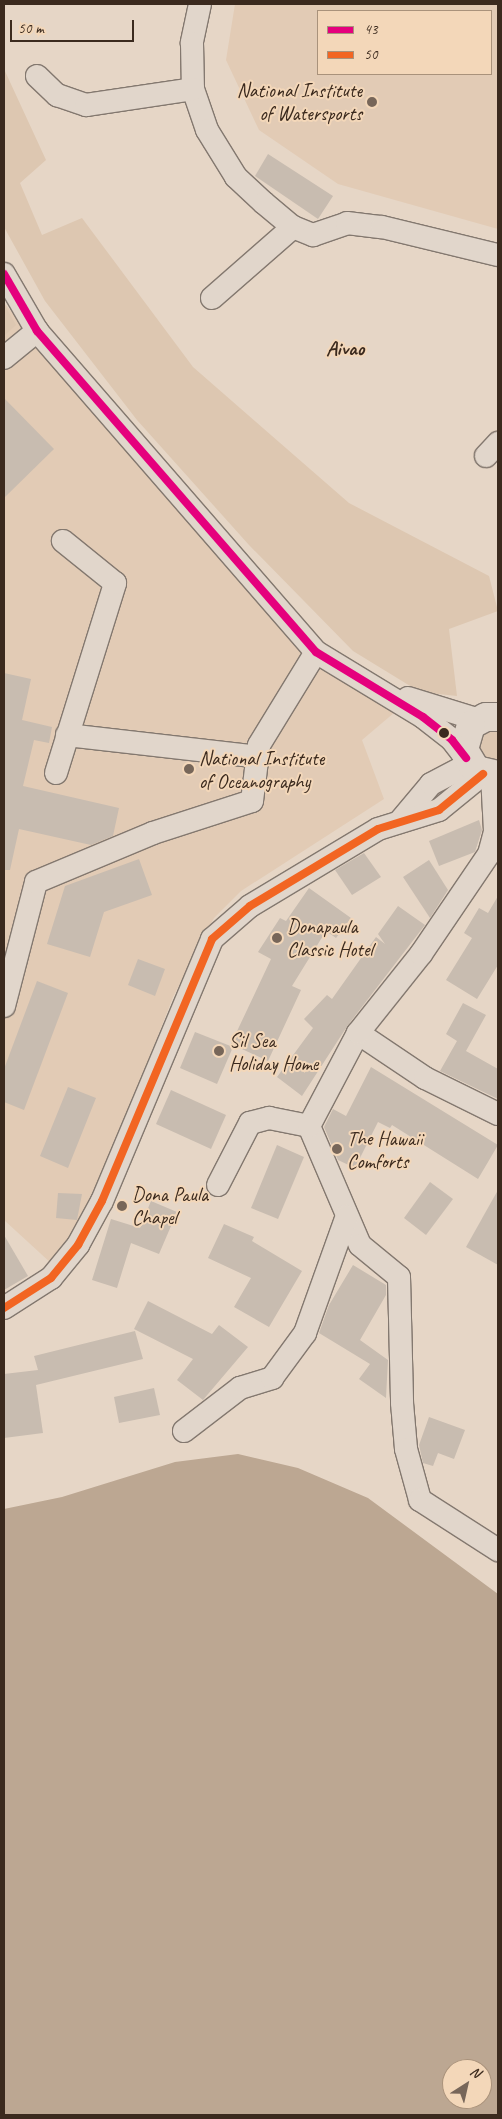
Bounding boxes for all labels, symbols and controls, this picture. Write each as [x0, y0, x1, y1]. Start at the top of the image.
scale bar [12, 10, 136, 42]
legend [317, 10, 492, 75]
text: 50 m [18, 19, 44, 38]
text: 43 [364, 20, 378, 39]
text: 50 [364, 45, 378, 64]
place label: National Institute of Watersports [237, 78, 362, 125]
marker: National Institute of Watersports [366, 96, 378, 108]
district label: Aivao [326, 335, 364, 361]
unlabelled marker [439, 728, 449, 738]
place label: National Institute of Oceanography [199, 746, 324, 793]
marker: National Institute of Oceanography [183, 763, 195, 775]
place label: Donapaula Classic Hotel [287, 914, 373, 961]
marker: Donapaula Classic Hotel [271, 932, 283, 944]
place label: Sil Sea Holiday Home [229, 1028, 318, 1075]
marker: Sil Sea Holiday Home [213, 1045, 225, 1057]
place label: The Hawaii Comforts [347, 1126, 423, 1173]
marker: The Hawaii Comforts [331, 1143, 343, 1155]
place label: Dona Paula Chapel [132, 1182, 209, 1229]
marker: Dona Paula Chapel [116, 1200, 128, 1212]
north arrow [442, 2059, 492, 2109]
text: N [467, 2063, 484, 2082]

